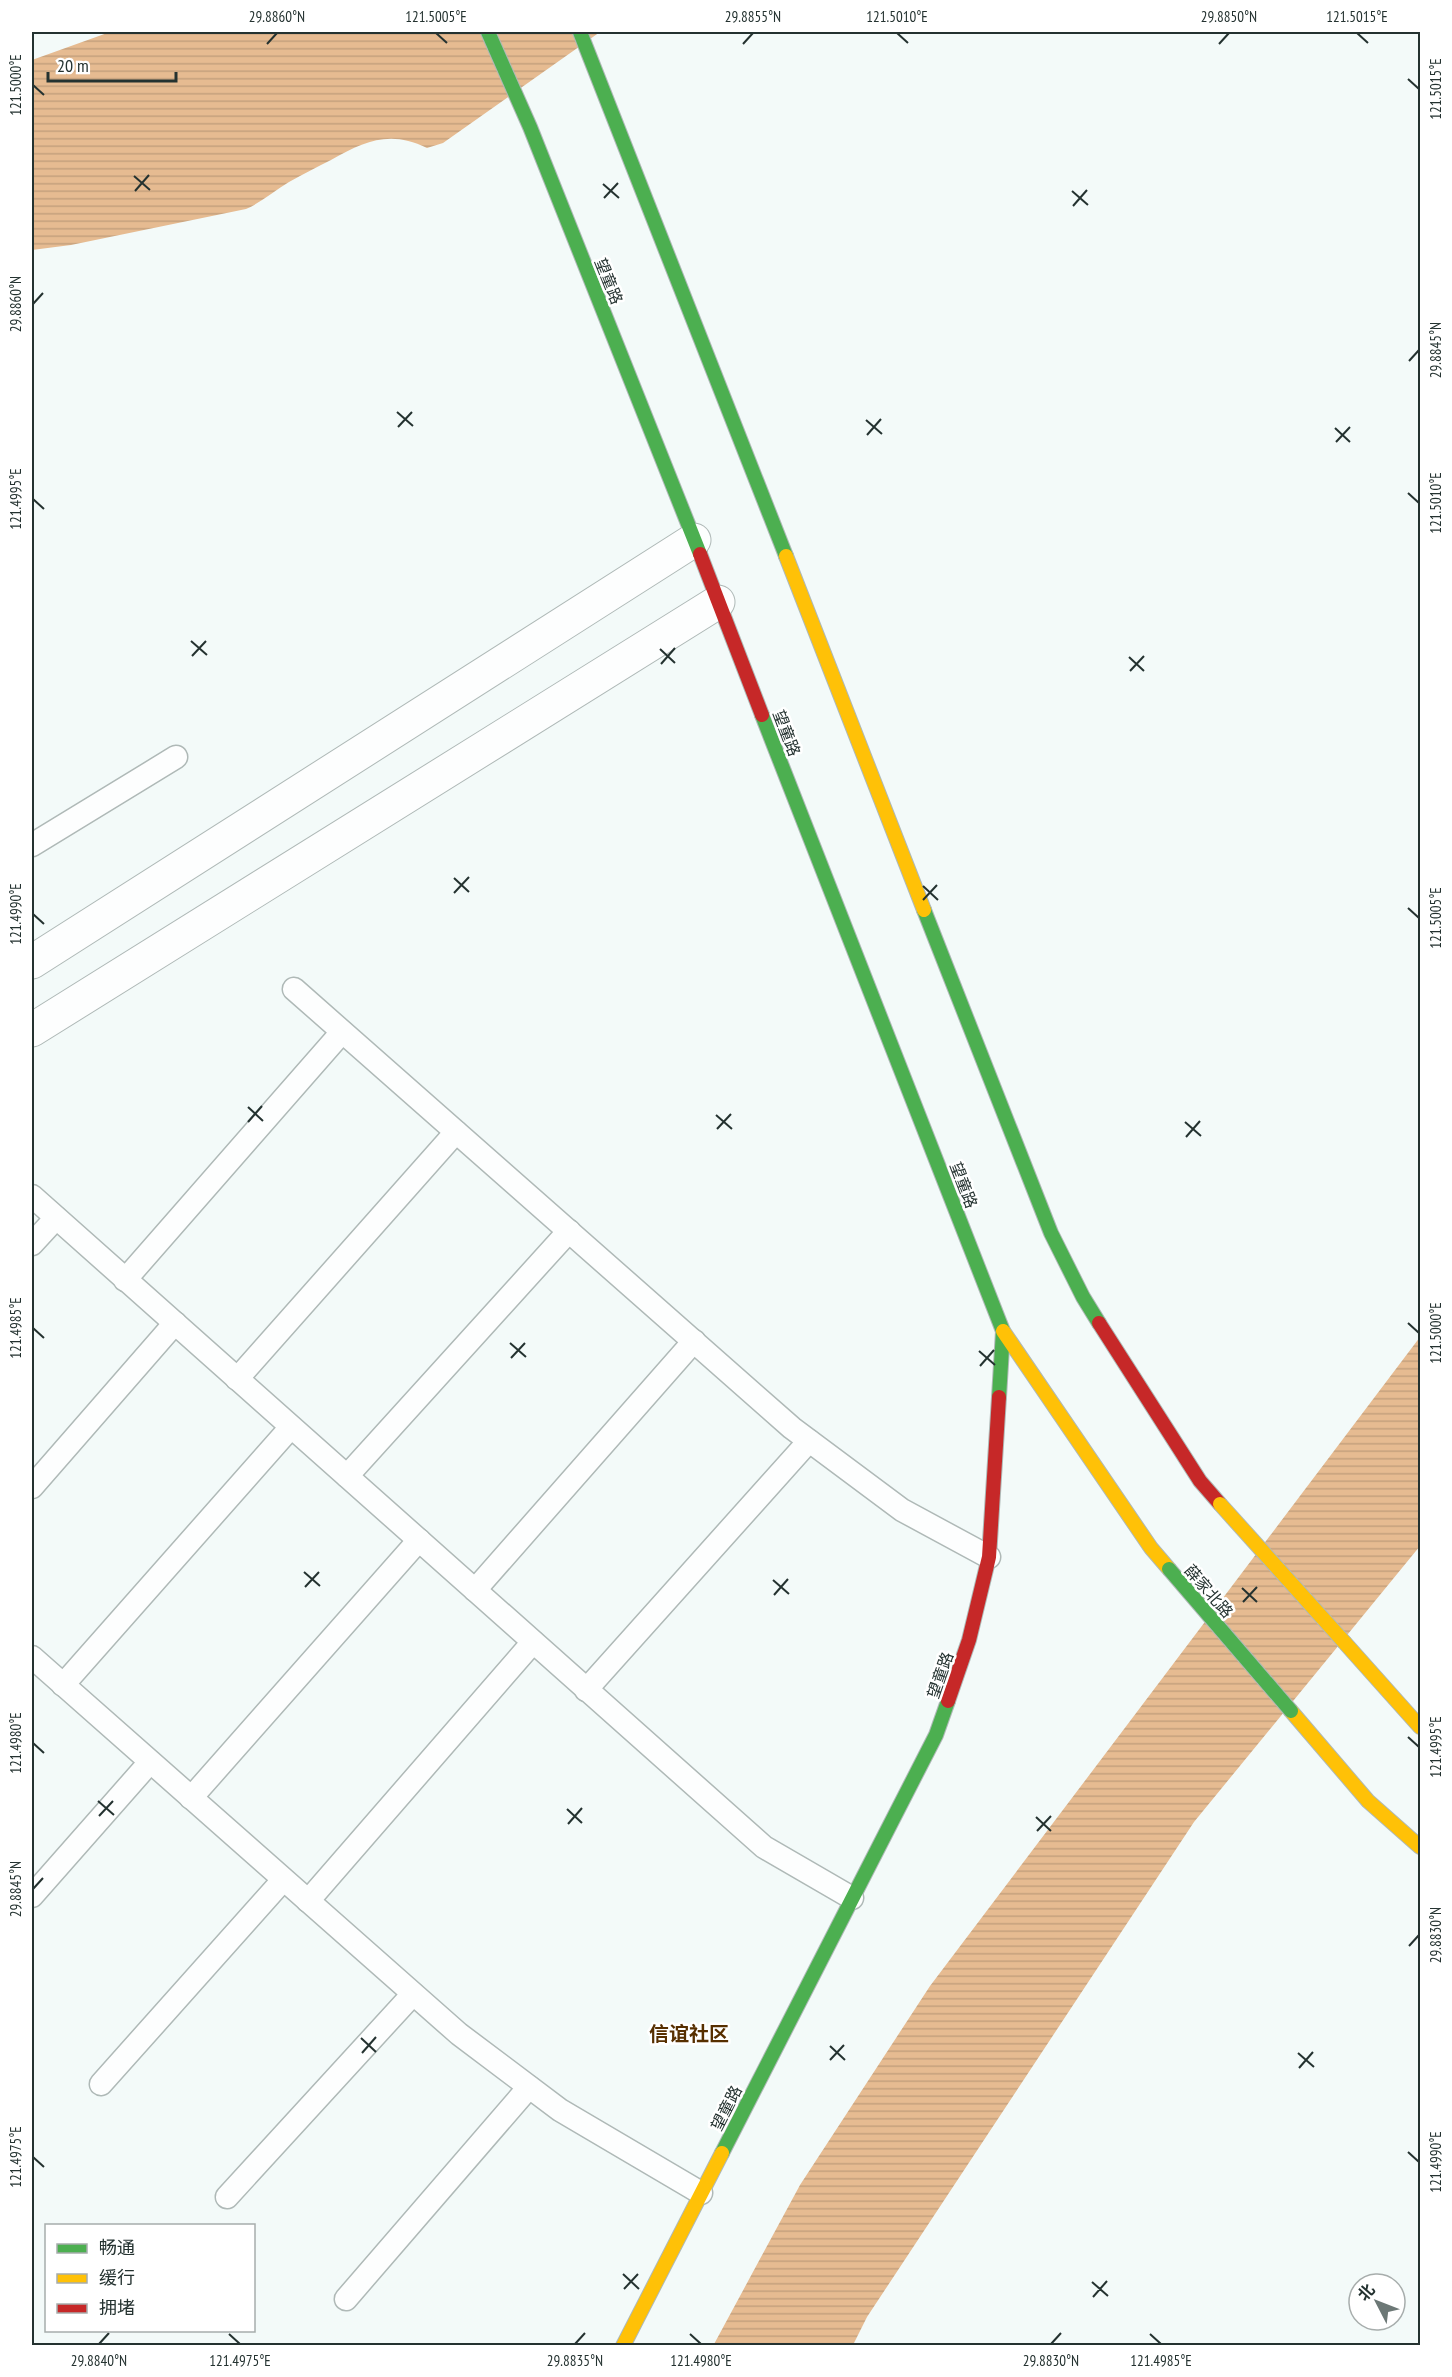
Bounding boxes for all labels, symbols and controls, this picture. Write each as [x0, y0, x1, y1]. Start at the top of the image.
text: 29.8860°N [249, 7, 305, 26]
text: 121.5005°E [405, 7, 467, 26]
text: 29.8855°N [725, 7, 781, 26]
text: 121.5010°E [866, 7, 928, 26]
text: 29.8850°N [1201, 7, 1257, 26]
text: 121.5015°E [1326, 7, 1388, 26]
scale bar [48, 45, 176, 83]
text: 121.5000°E [6, 54, 25, 116]
text: 20 m [57, 54, 89, 77]
text: 121.5015°E [1426, 58, 1445, 120]
street label: 望童路 [591, 255, 627, 307]
text: 29.8860°N [6, 276, 25, 332]
text: 29.8845°N [1426, 322, 1445, 378]
text: 121.4995°E [6, 468, 25, 530]
text: 121.5010°E [1426, 472, 1445, 534]
street label: 望童路 [769, 707, 805, 759]
text: 121.4990°E [6, 883, 25, 945]
text: 121.5005°E [1426, 887, 1445, 949]
street label: 望童路 [946, 1159, 982, 1211]
text: 121.4985°E [6, 1297, 25, 1359]
text: 121.5000°E [1426, 1302, 1445, 1364]
street label: 薛家北路 [1180, 1560, 1238, 1622]
street label: 望童路 [923, 1649, 957, 1701]
text: 121.4980°E [6, 1712, 25, 1774]
text: 121.4995°E [1426, 1716, 1445, 1778]
text: 29.8845°N [6, 1861, 25, 1917]
text: 29.8830°N [1426, 1907, 1445, 1963]
district label: 信谊社区 [649, 2021, 729, 2047]
street label: 望童路 [706, 2082, 746, 2134]
text: 121.4975°E [6, 2126, 25, 2188]
text: 121.4990°E [1426, 2131, 1445, 2193]
legend [45, 2224, 255, 2332]
text: 畅通 [99, 2236, 135, 2259]
text: 缓行 [99, 2266, 135, 2289]
north arrow [1347, 2272, 1407, 2332]
text: 北 [1353, 2279, 1379, 2305]
text: 拥堵 [99, 2296, 135, 2319]
text: 29.8840°N [71, 2351, 127, 2370]
text: 121.4975°E [209, 2351, 271, 2370]
text: 29.8835°N [547, 2351, 603, 2370]
text: 121.4980°E [670, 2351, 732, 2370]
text: 29.8830°N [1023, 2351, 1079, 2370]
text: 121.4985°E [1130, 2351, 1192, 2370]

